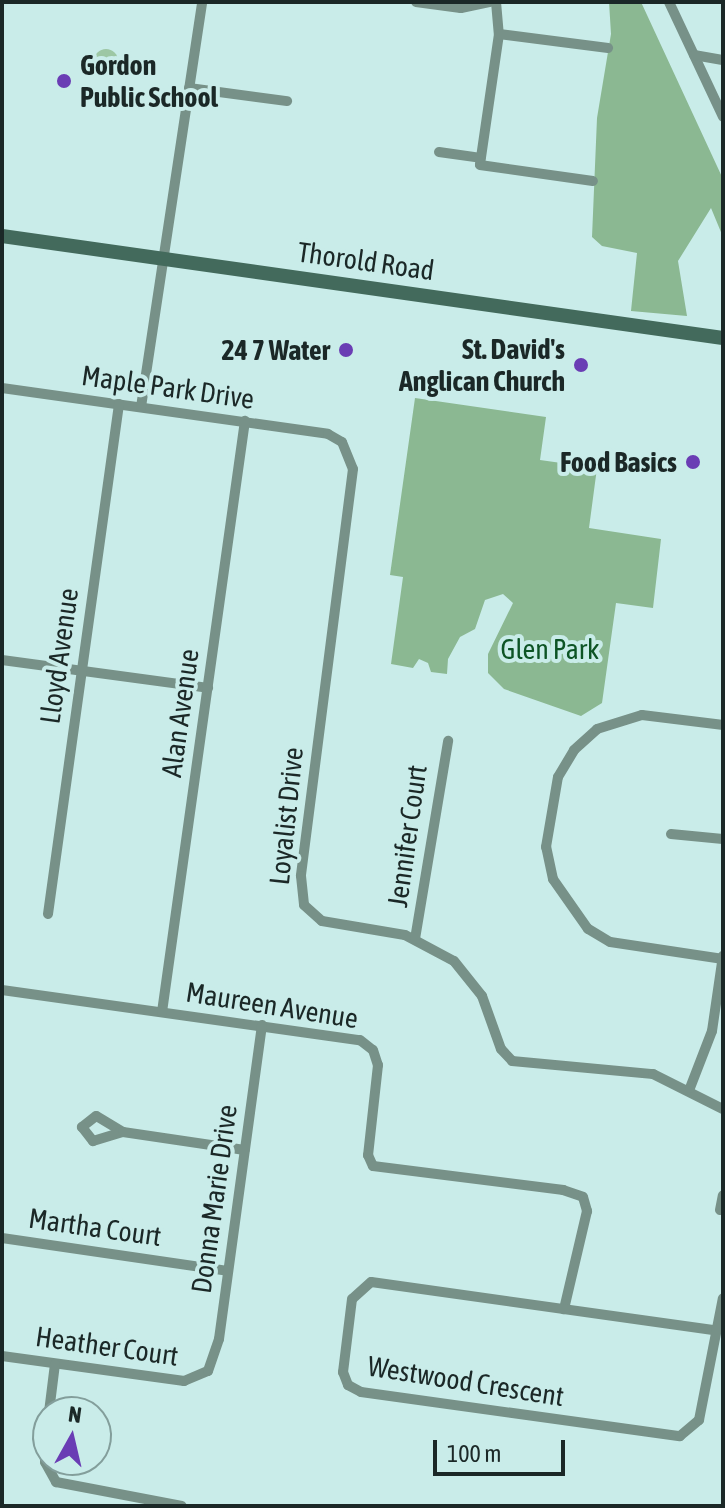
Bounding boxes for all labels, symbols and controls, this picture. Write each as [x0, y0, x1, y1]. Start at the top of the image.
place label: Gordon Public School [80, 48, 218, 114]
marker: Gordon Public School [55, 72, 73, 90]
street label: Thorold Road [296, 235, 436, 287]
place label: St. David's Anglican Church [399, 332, 565, 398]
place label: 24 7 Water [222, 333, 330, 367]
marker: 24 7 Water [337, 341, 355, 359]
marker: St. David's Anglican Church [572, 356, 590, 374]
street label: Maple Park Drive [80, 358, 256, 416]
place label: Food Basics [560, 445, 677, 479]
marker: Food Basics [684, 453, 702, 471]
street label: Lloyd Avenue [33, 586, 85, 726]
park label: Glen Park [501, 632, 599, 666]
street label: Alan Avenue [154, 647, 206, 779]
street label: Loyalist Drive [262, 746, 310, 886]
street label: Jennifer Court [380, 763, 434, 909]
street label: Maureen Avenue [184, 975, 360, 1035]
street label: Donna Marie Drive [184, 1102, 244, 1296]
street label: Martha Court [27, 1201, 163, 1253]
street label: Heather Court [33, 1319, 181, 1373]
street label: Westwood Crescent [366, 1349, 566, 1413]
north arrow [32, 1396, 112, 1476]
text: N [67, 1400, 83, 1428]
scale bar [437, 1424, 569, 1474]
text: 100 m [447, 1440, 501, 1467]

